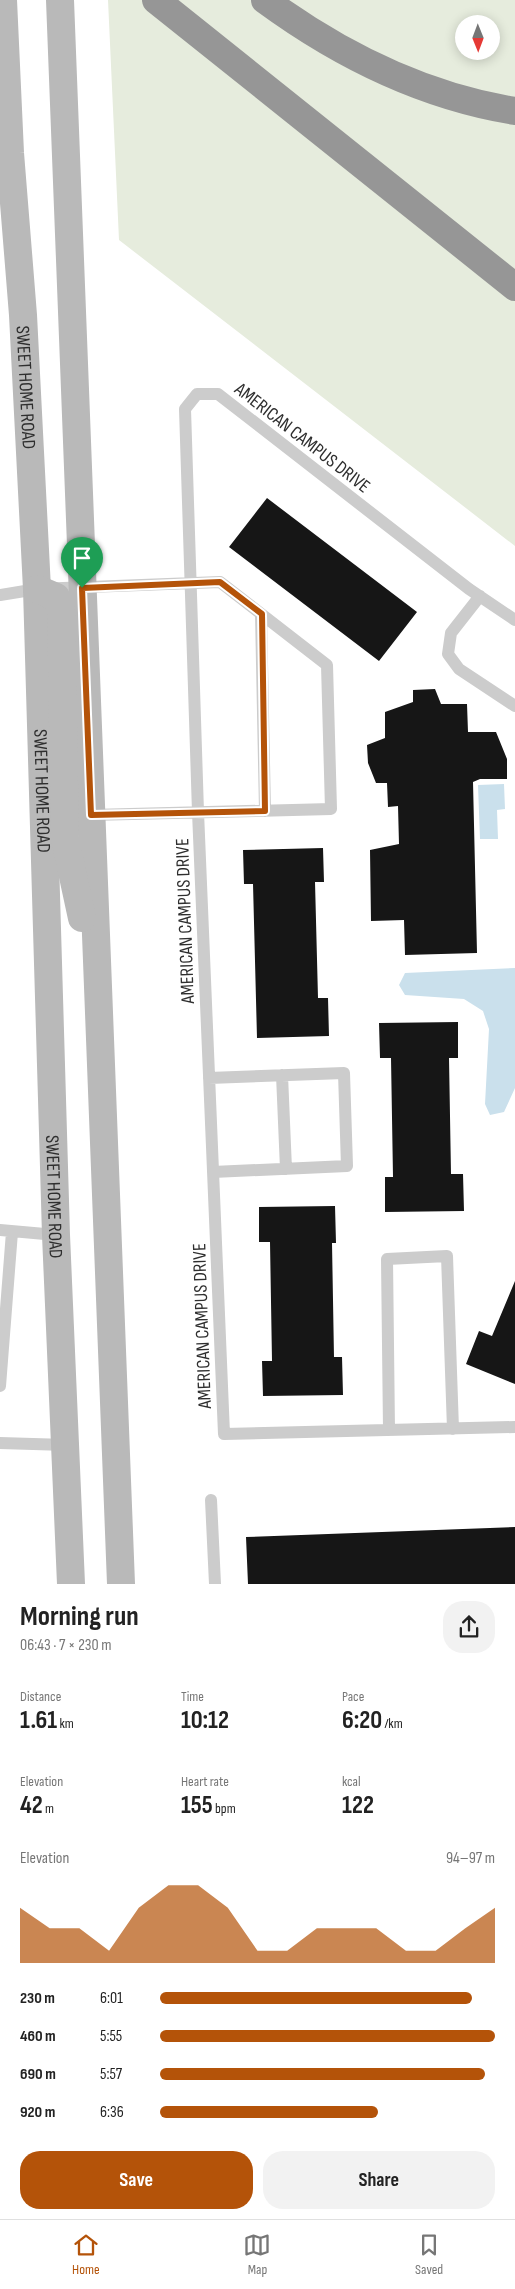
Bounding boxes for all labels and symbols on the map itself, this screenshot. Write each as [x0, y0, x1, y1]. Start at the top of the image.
north arrow [455, 15, 500, 60]
street label: SWEET HOME ROAD [11, 325, 40, 450]
street label: AMERICAN CAMPUS DRIVE [229, 378, 374, 498]
pin [61, 537, 103, 588]
street label: SWEET HOME ROAD [28, 729, 55, 853]
street label: AMERICAN CAMPUS DRIVE [171, 838, 200, 1005]
street label: SWEET HOME ROAD [40, 1135, 67, 1259]
street label: AMERICAN CAMPUS DRIVE [188, 1243, 217, 1410]

